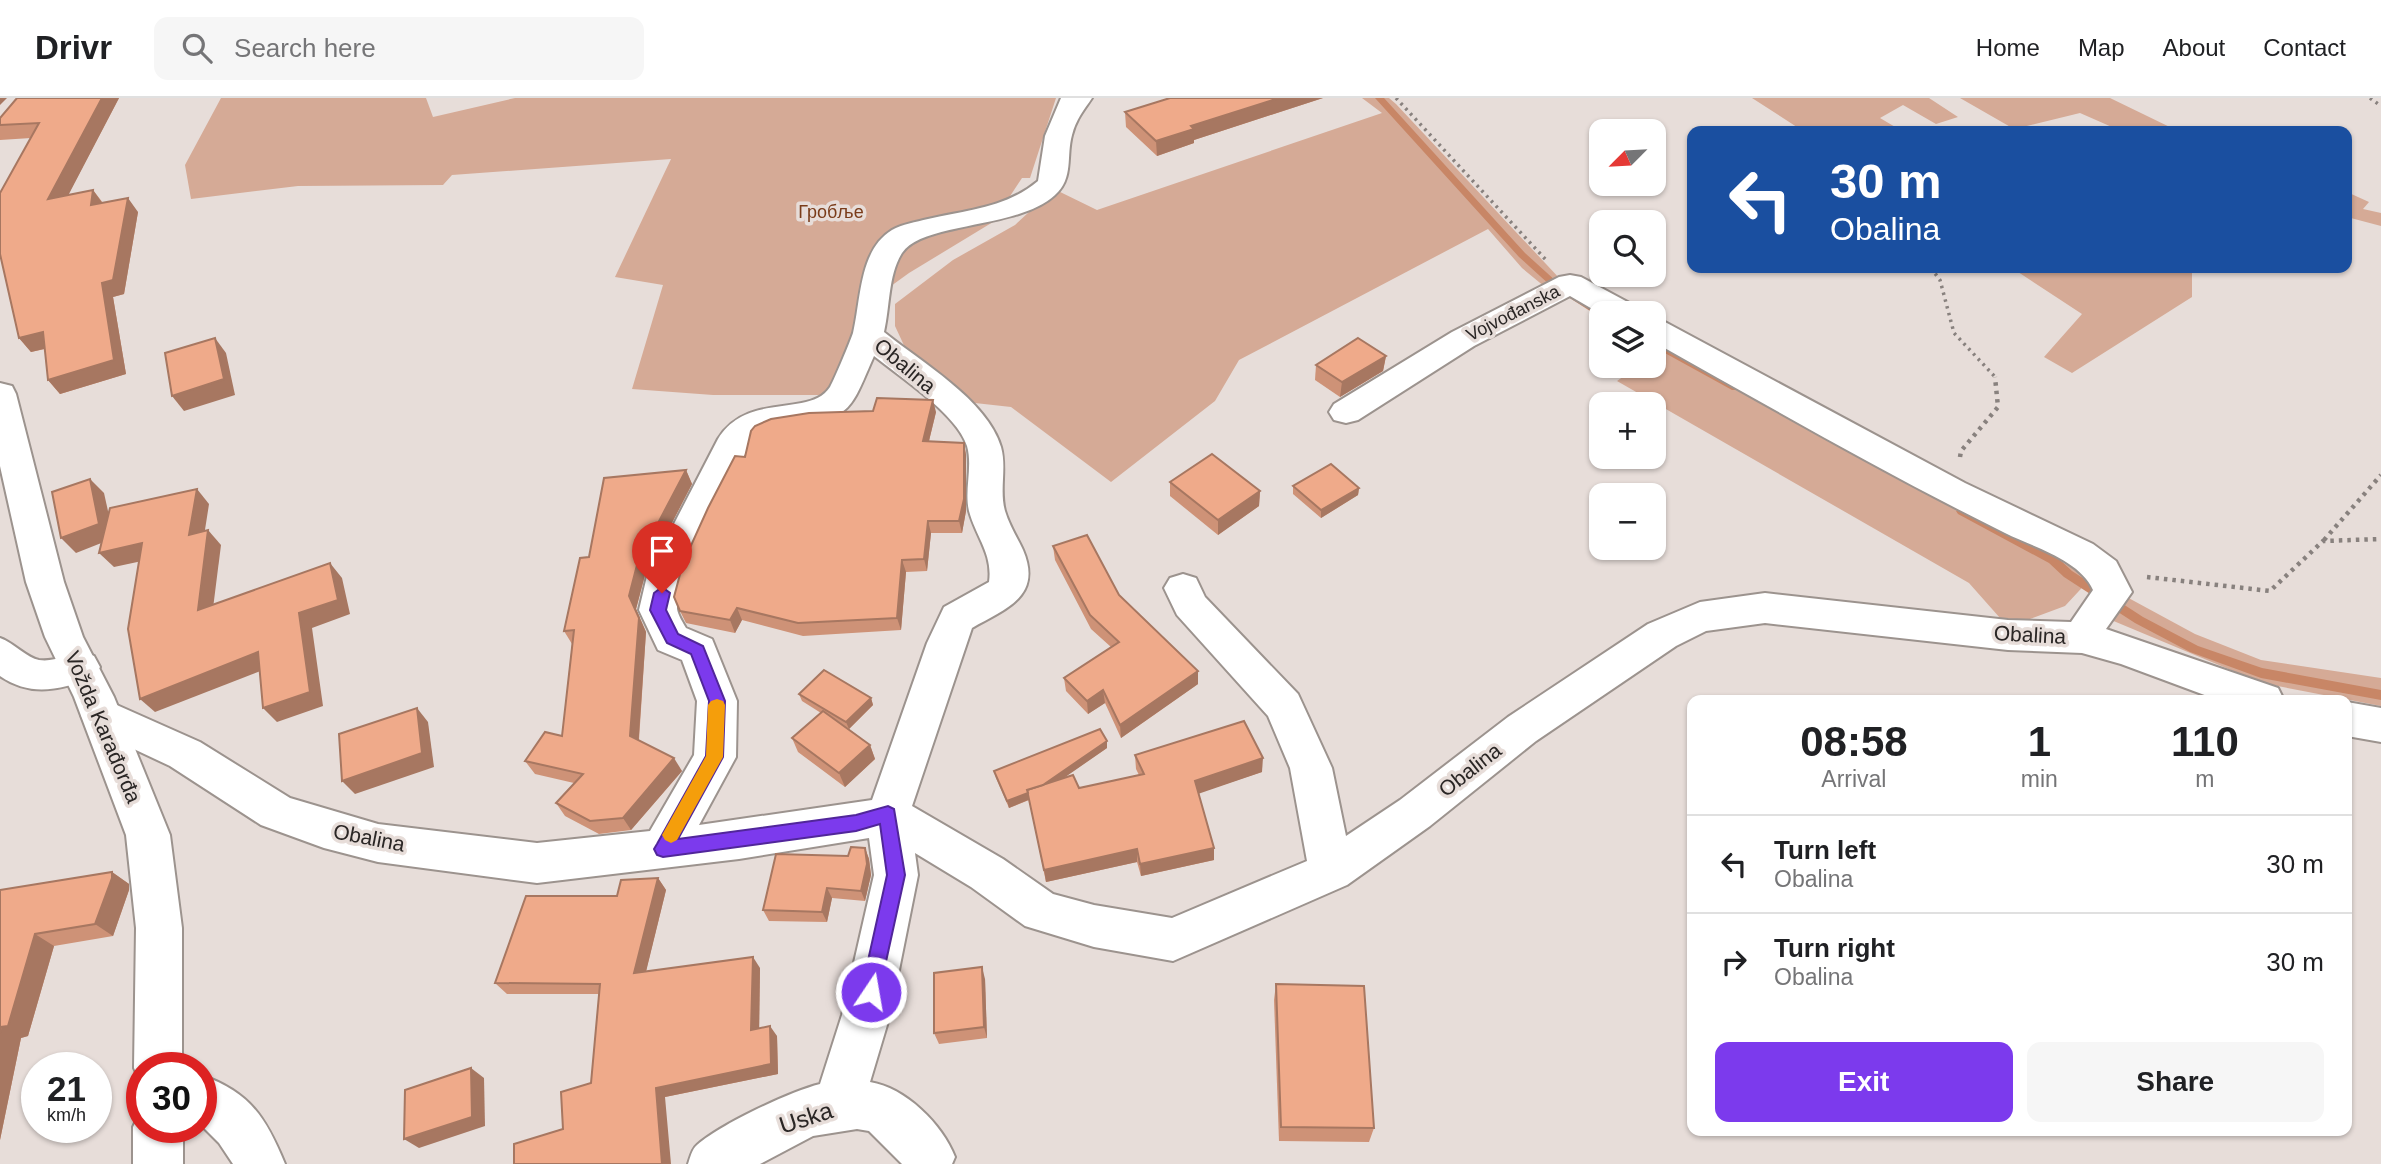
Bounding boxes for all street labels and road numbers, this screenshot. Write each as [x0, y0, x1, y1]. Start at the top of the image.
street label: Vojvođanska [1463, 280, 1564, 345]
street label: Obalina [870, 334, 941, 398]
street label: Obalina [1993, 621, 2067, 648]
street label: Vožda Karađorđa [61, 648, 146, 806]
street label: Obalina [1434, 738, 1506, 801]
street label: Obalina [331, 819, 407, 856]
street label: Uska [776, 1096, 837, 1139]

